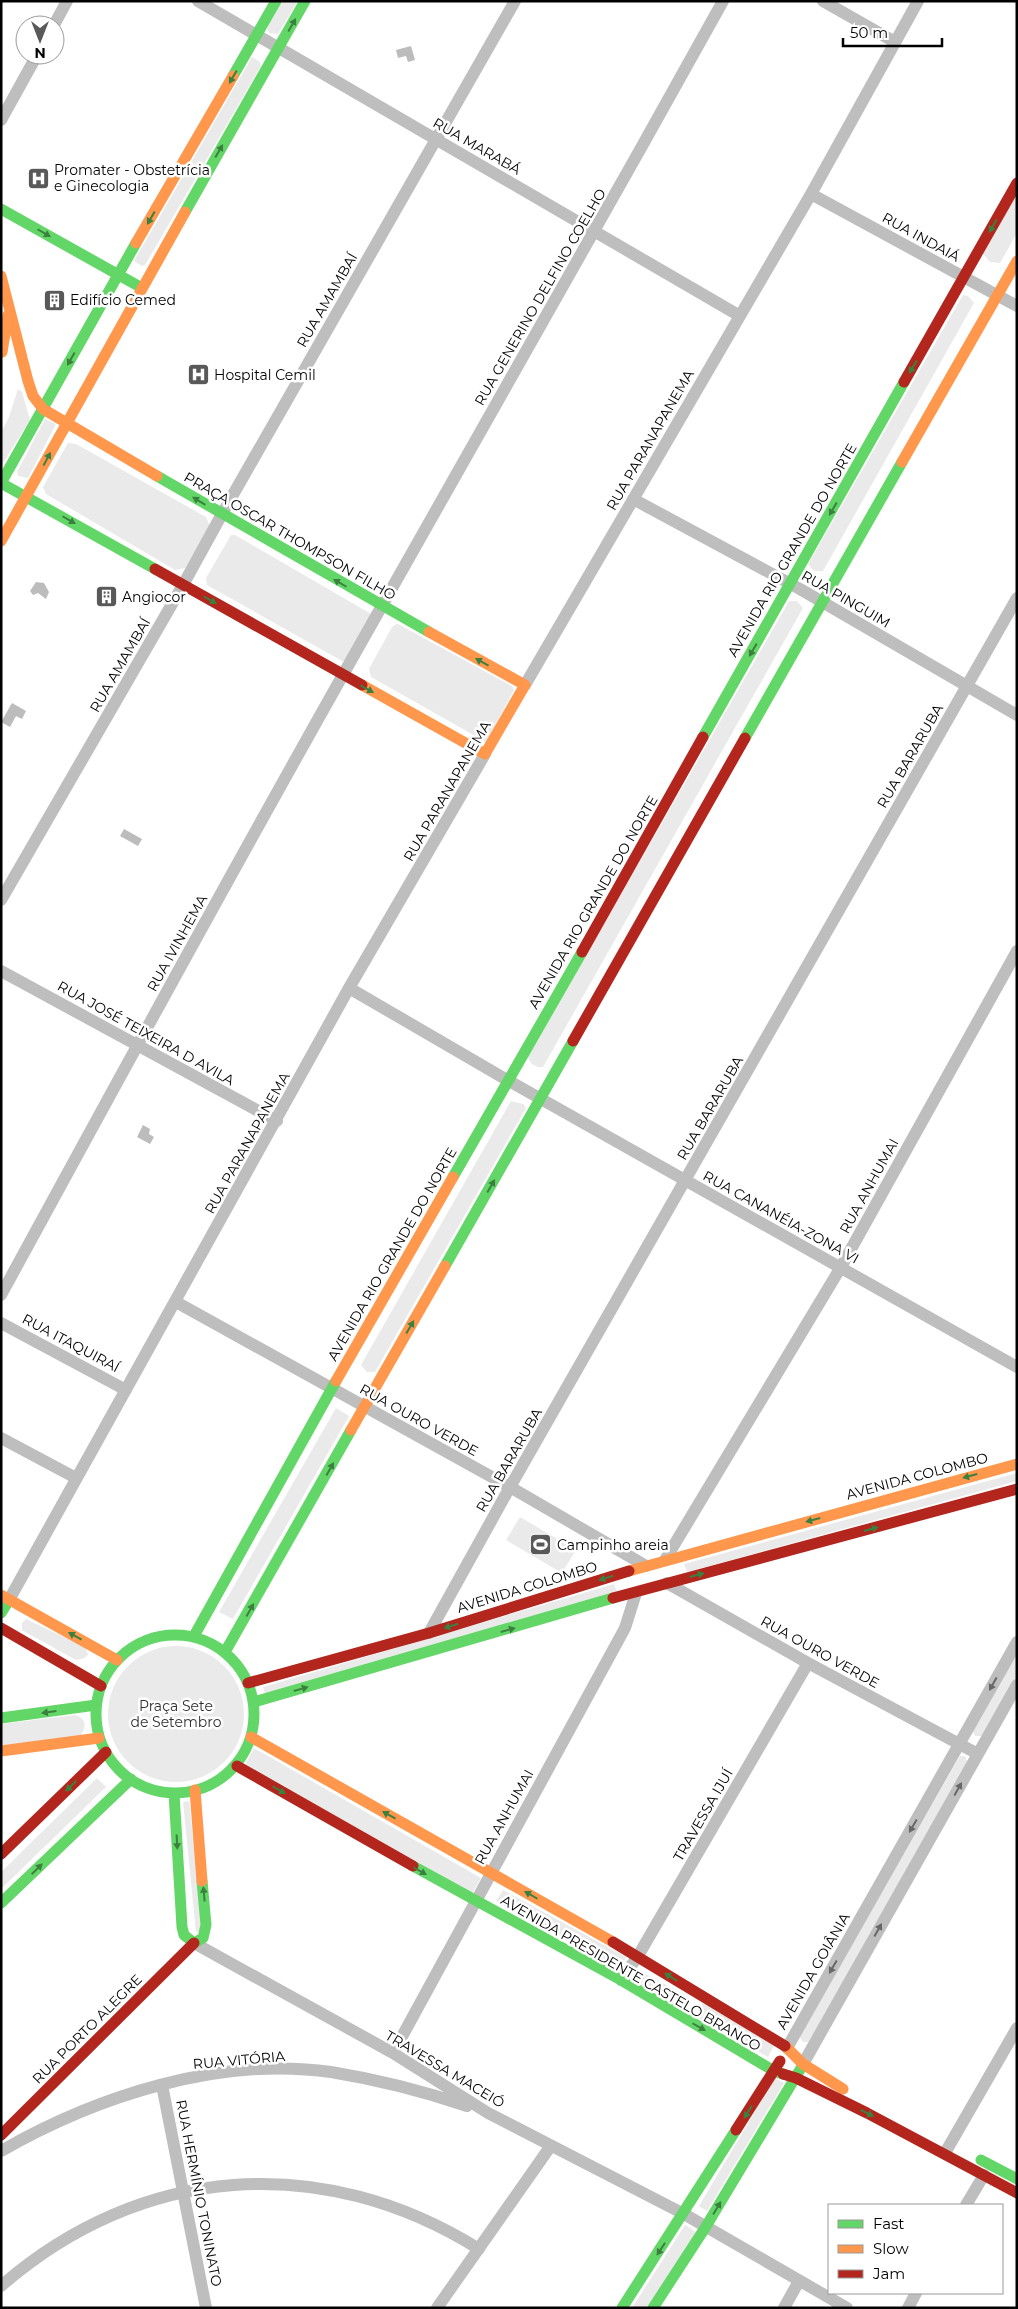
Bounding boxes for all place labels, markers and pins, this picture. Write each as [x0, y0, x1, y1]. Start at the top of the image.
place label: Promater - Obstetrícia e Ginecologia [54, 161, 210, 195]
hospital icon: Promater - Obstetrícia e Ginecologia [26, 166, 50, 190]
building icon: Edifício Cemed [42, 288, 66, 312]
place label: Edifício Cemed [70, 291, 176, 309]
hospital icon: Hospital Cemil [186, 363, 210, 387]
place label: Hospital Cemil [214, 366, 316, 384]
building icon: Angiocor [94, 585, 118, 609]
place label: Angiocor [122, 588, 186, 606]
sports icon: Campinho areia [529, 1533, 553, 1557]
place label: Campinho areia [557, 1536, 669, 1554]

